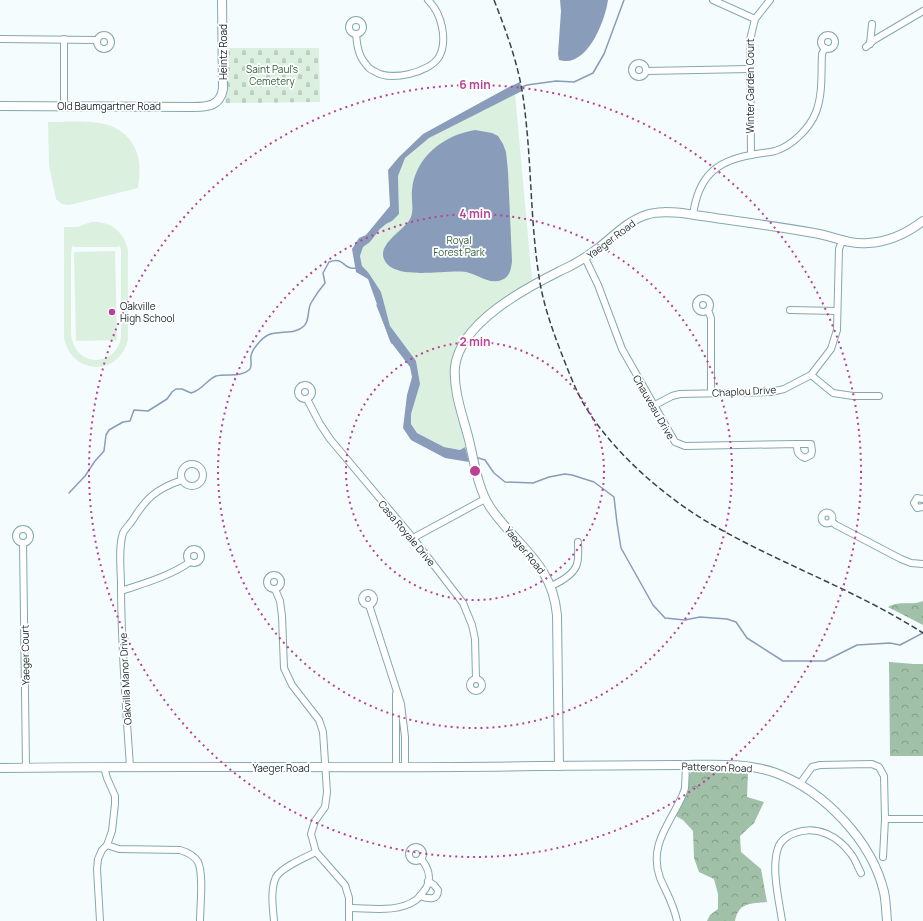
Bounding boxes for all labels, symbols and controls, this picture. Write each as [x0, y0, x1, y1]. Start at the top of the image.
street label: Heintz Road [216, 24, 230, 80]
street label: Winter Garden Court [743, 39, 757, 133]
park label: Saint Paul's Cemetery [246, 62, 298, 88]
text: 6 min [459, 76, 491, 93]
street label: Old Baumgartner Road [57, 99, 161, 113]
text: 4 min [459, 205, 491, 222]
street label: Yaeger Road [584, 216, 638, 262]
park label: Royal Forest Park [433, 233, 486, 259]
place label: Oakville High School [120, 299, 175, 325]
marker: Oakville High School [107, 307, 117, 317]
text: 2 min [459, 333, 491, 350]
street label: Chauveau Drive [630, 372, 678, 442]
street label: Chaplou Drive [712, 382, 777, 400]
centre of rings [468, 464, 482, 478]
street label: Casa Royale Drive [375, 497, 439, 569]
street label: Yaeger Road [502, 523, 548, 577]
street label: Yaeger Court [17, 625, 33, 685]
street label: Oakvilla Manor Drive [116, 632, 134, 725]
street label: Patterson Road [681, 759, 753, 775]
street label: Yaeger Road [252, 761, 310, 775]

